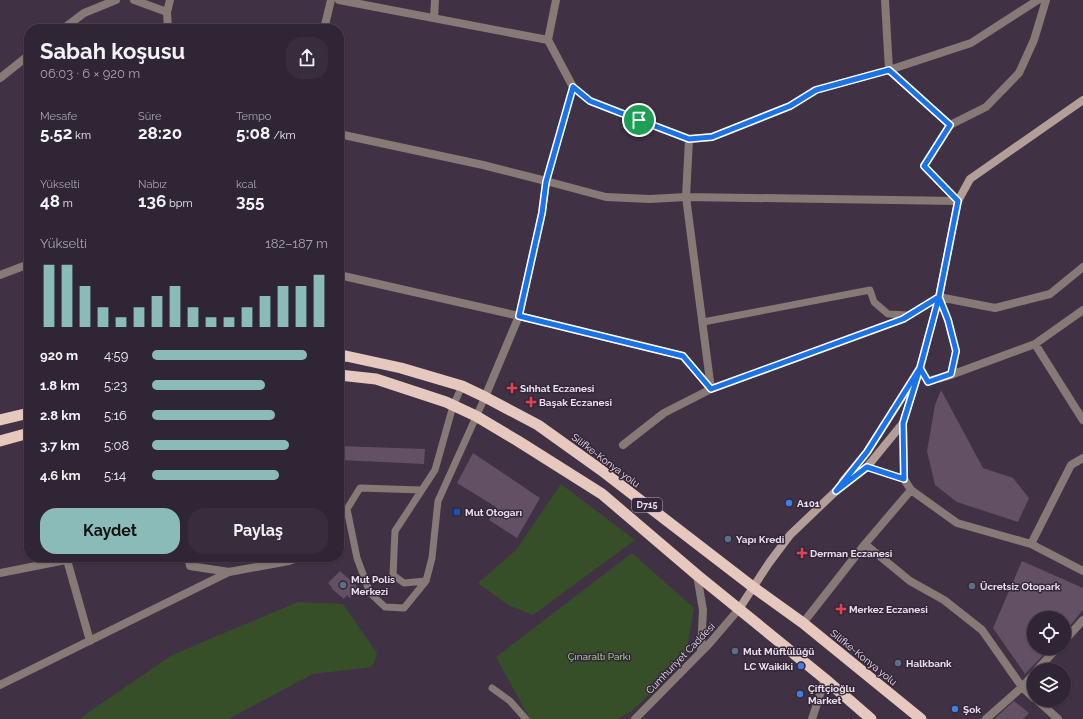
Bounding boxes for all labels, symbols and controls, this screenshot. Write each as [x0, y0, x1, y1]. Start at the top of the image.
button: share [286, 37, 328, 79]
text: Sabah koşusu [40, 38, 185, 64]
text: 06:03 · 6 × 920 m [40, 66, 140, 81]
pin [622, 103, 656, 137]
icon: arrive [628, 109, 650, 131]
text: Mesafe [40, 110, 77, 123]
text: Süre [138, 110, 161, 123]
text: Tempo [236, 110, 271, 123]
text: 5.52 [40, 123, 72, 143]
text: 28:20 [138, 123, 182, 143]
text: 5:08 [236, 123, 270, 143]
text: km [72, 129, 91, 142]
text: /km [270, 129, 296, 142]
text: Yükselti [40, 178, 80, 191]
text: Nabız [138, 178, 167, 191]
text: kcal [236, 178, 257, 191]
text: 48 [40, 191, 60, 211]
text: 136 [138, 191, 166, 211]
text: 355 [236, 191, 264, 211]
text: m [60, 197, 73, 210]
text: bpm [166, 197, 193, 210]
text: Yükselti [40, 236, 87, 251]
text: 182–187 m [265, 236, 328, 251]
text: 920 m [40, 348, 78, 363]
text: 4:59 [104, 348, 128, 363]
text: 1.8 km [40, 378, 80, 393]
text: 5:23 [104, 378, 127, 393]
marker: Sıhhat Eczanesi [507, 383, 517, 393]
place label: Sıhhat Eczanesi [520, 383, 594, 394]
marker: Başak Eczanesi [526, 397, 536, 407]
place label: Başak Eczanesi [539, 397, 612, 408]
text: 2.8 km [40, 408, 81, 423]
text: 5:16 [104, 408, 127, 423]
street label: Silifke-Konya yolu [570, 431, 642, 490]
text: 3.7 km [40, 438, 80, 453]
text: 5:08 [104, 438, 129, 453]
text: 4.6 km [40, 468, 81, 483]
text: 5:14 [104, 468, 126, 483]
road number: D715 [632, 498, 662, 512]
marker: A101 [784, 498, 794, 508]
place label: A101 [797, 498, 820, 509]
marker: Mut Otogarı [452, 507, 462, 517]
place label: Mut Otogarı [465, 507, 522, 518]
button: Kaydet [40, 508, 180, 554]
button: Paylaş [188, 508, 328, 554]
marker: Yapı Kredi [723, 534, 733, 544]
place label: Yapı Kredi [736, 534, 784, 545]
marker: Derman Eczanesi [797, 548, 807, 558]
place label: Derman Eczanesi [810, 548, 892, 559]
place label: Mut Polis Merkezi [351, 574, 395, 597]
marker: Mut Polis Merkezi [338, 580, 348, 590]
marker: Ücretsiz Otopark [967, 581, 977, 591]
place label: Ücretsiz Otopark [980, 581, 1061, 592]
marker: Merkez Eczanesi [836, 604, 846, 614]
place label: Merkez Eczanesi [849, 604, 928, 615]
map controls [1027, 611, 1071, 707]
button: locate [1027, 611, 1071, 655]
street label: Cumhuriyet Caddesi [644, 621, 717, 696]
street label: Silifke-Konya yolu [828, 627, 899, 688]
marker: Mut Müftülüğü [730, 646, 740, 656]
place label: Mut Müftülüğü [743, 646, 814, 657]
park label: Çınaraltı Parkı [568, 651, 630, 662]
marker: Halkbank [893, 658, 903, 668]
place label: Halkbank [906, 658, 952, 669]
place label: LC Waikiki [744, 661, 793, 672]
marker: LC Waikiki [796, 661, 806, 671]
button: layers [1027, 663, 1071, 707]
place label: Çiftçioğlu Market [808, 683, 855, 706]
marker: Çiftçioğlu Market [795, 689, 805, 699]
marker: Şok [950, 704, 960, 714]
place label: Şok [963, 704, 981, 715]

